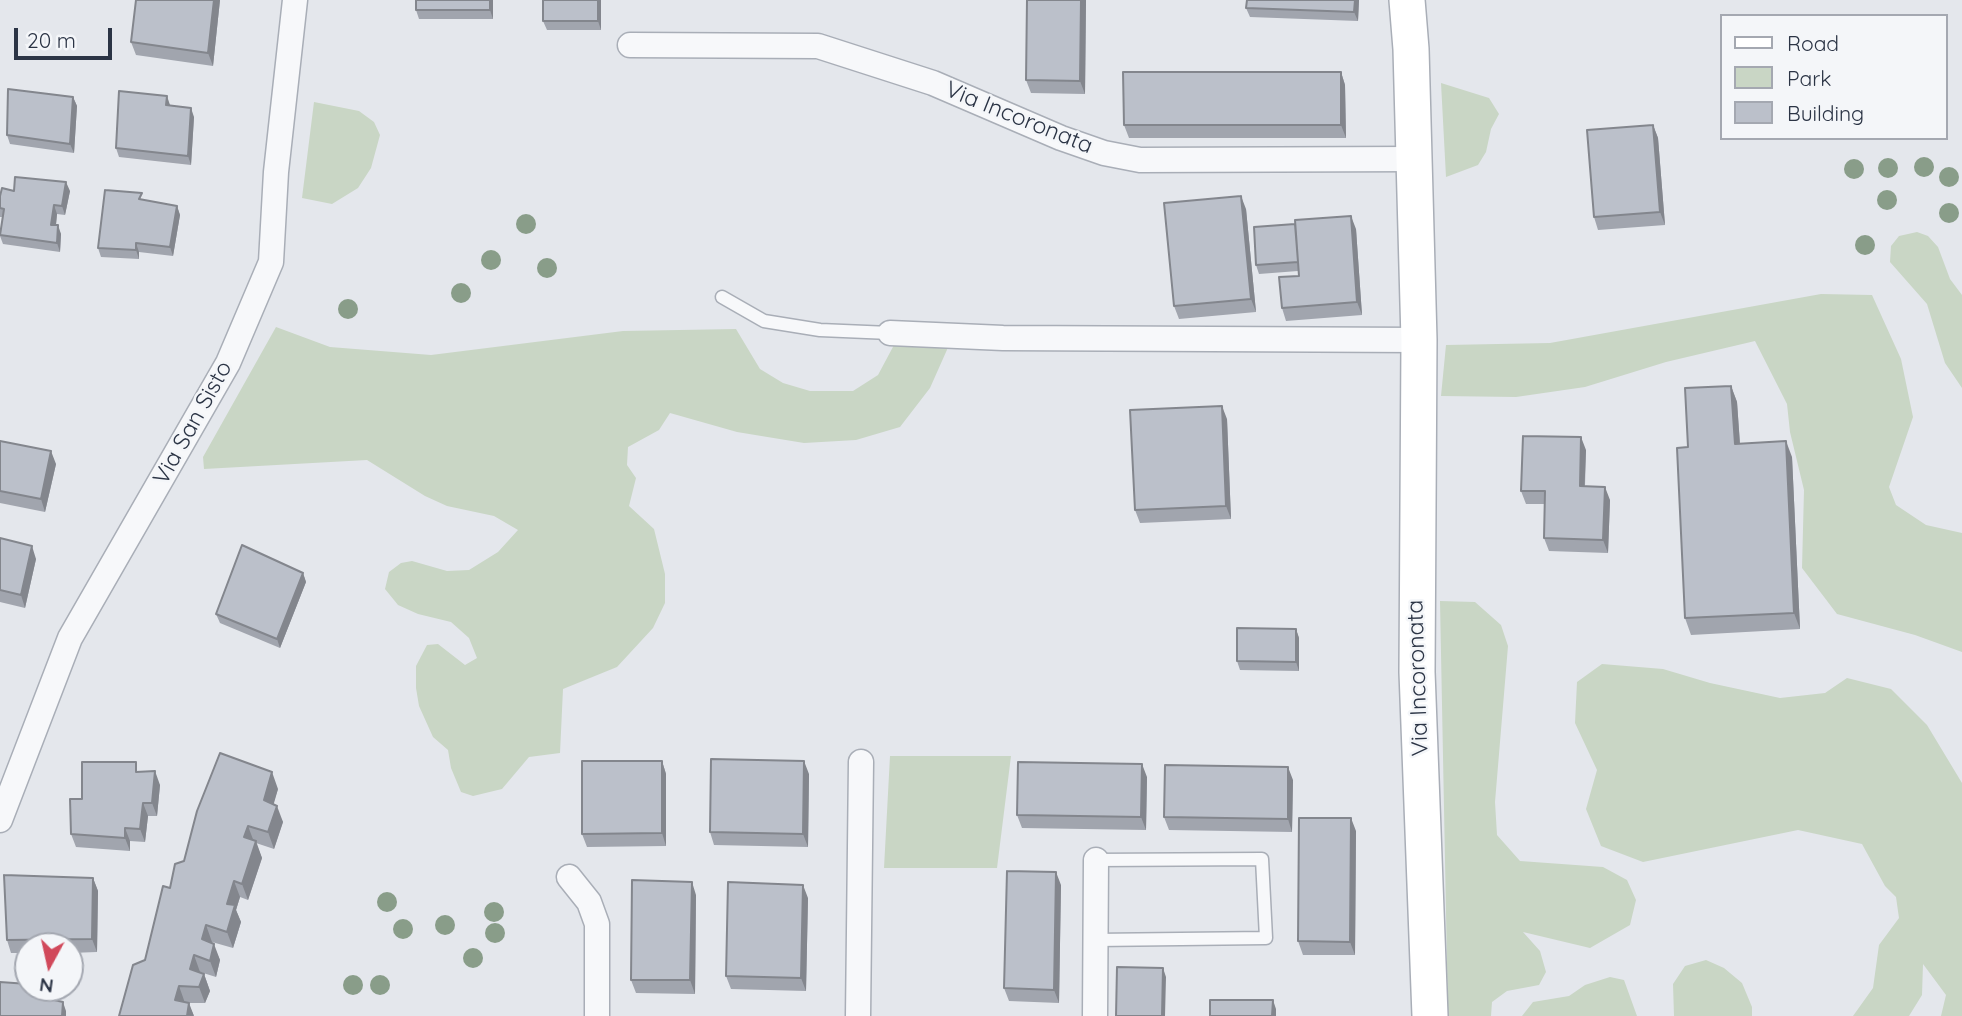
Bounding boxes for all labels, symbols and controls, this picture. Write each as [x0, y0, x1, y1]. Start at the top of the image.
scale bar [18, 14, 116, 58]
legend [1720, 14, 1948, 140]
text: 20 m [27, 27, 76, 53]
text: Road [1787, 30, 1839, 56]
text: Park [1787, 65, 1831, 91]
street label: Via Incoronata [941, 76, 1097, 160]
text: Building [1787, 100, 1864, 126]
street label: Via San Sisto [148, 356, 238, 490]
street label: Via Incoronata [1401, 599, 1435, 757]
north arrow [14, 932, 84, 1002]
text: N [38, 973, 55, 999]

